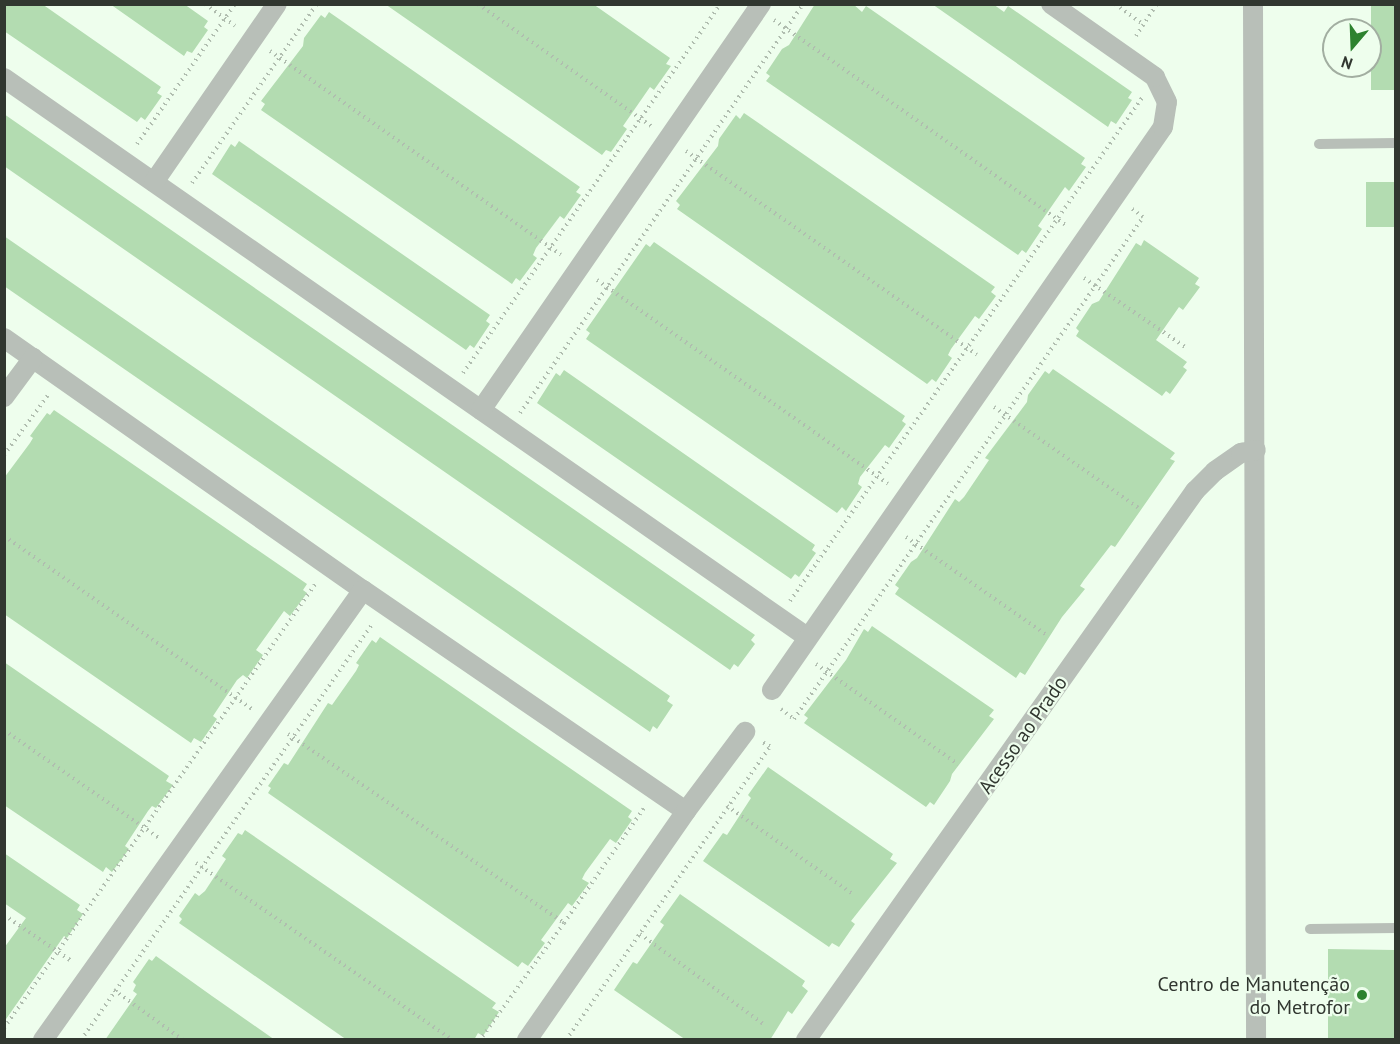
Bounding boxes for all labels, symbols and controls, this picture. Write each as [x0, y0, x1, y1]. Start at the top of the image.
north arrow [1322, 18, 1382, 78]
text: N [1339, 52, 1355, 74]
street label: Acesso ao Prado [974, 672, 1072, 798]
place label: Centro de Manutenção do Metrofor [1158, 972, 1350, 1019]
marker: Centro de Manutenção do Metrofor [1355, 988, 1369, 1002]

